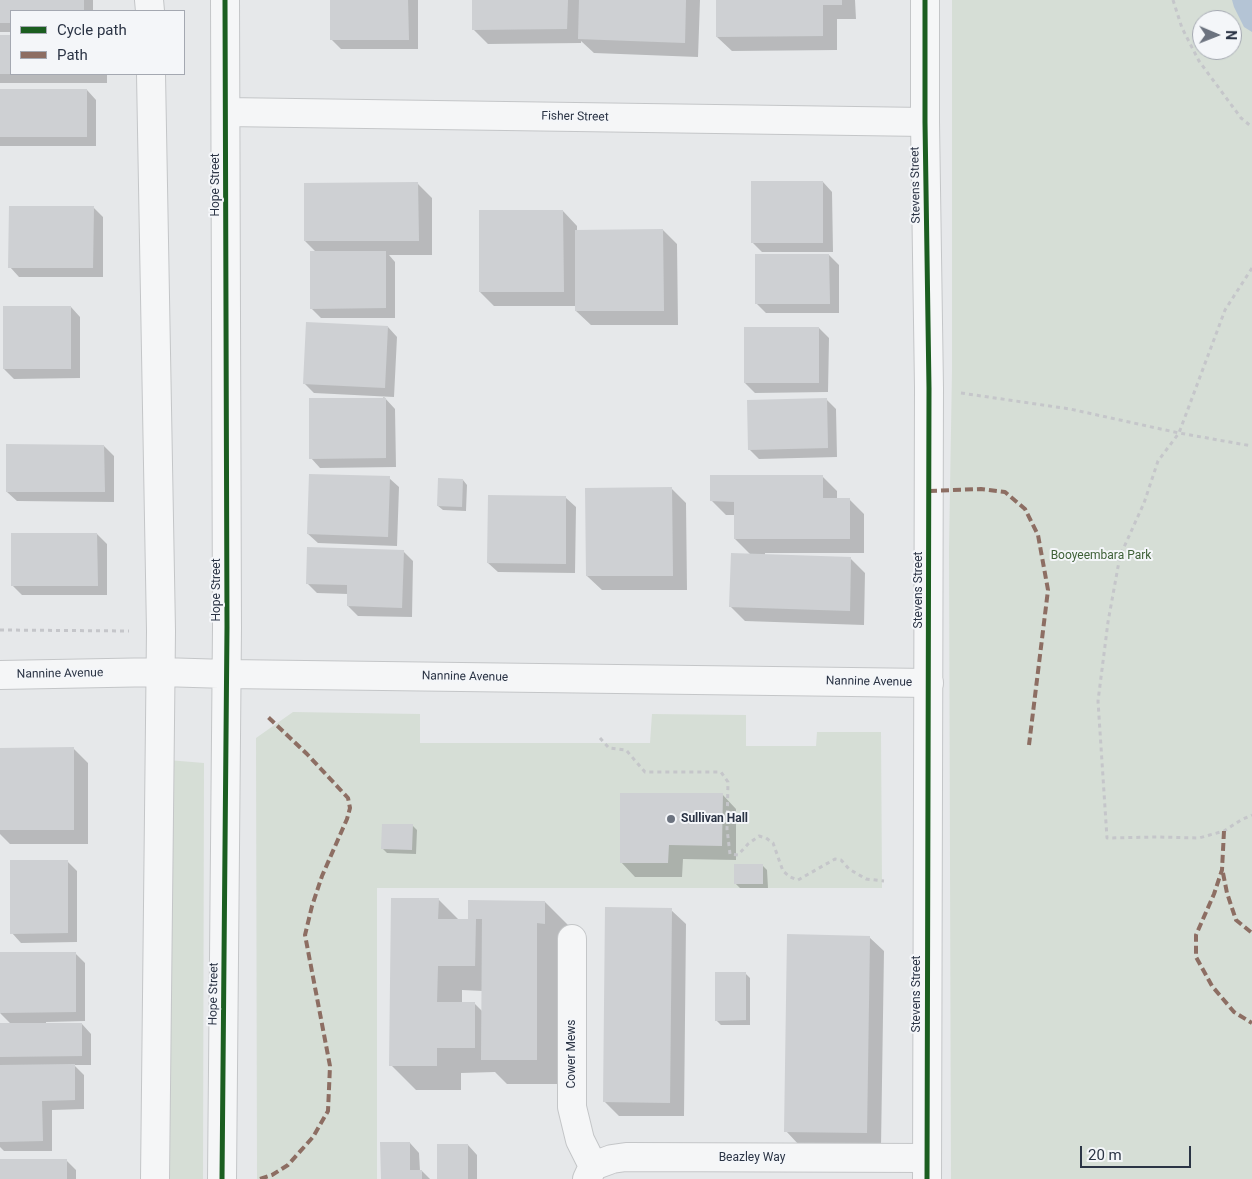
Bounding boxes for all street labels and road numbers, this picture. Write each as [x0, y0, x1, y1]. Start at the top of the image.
street label: Fisher Street [541, 109, 609, 125]
street label: Stevens Street [908, 146, 924, 224]
street label: Hope Street [209, 153, 223, 217]
street label: Stevens Street [912, 552, 926, 628]
street label: Hope Street [210, 558, 224, 622]
street label: Nannine Avenue [17, 666, 103, 682]
street label: Nannine Avenue [422, 669, 508, 685]
street label: Nannine Avenue [826, 674, 912, 690]
street label: Stevens Street [910, 956, 924, 1032]
street label: Hope Street [206, 962, 222, 1026]
street label: Cower Mews [565, 1019, 579, 1089]
street label: Beazley Way [719, 1151, 785, 1165]

